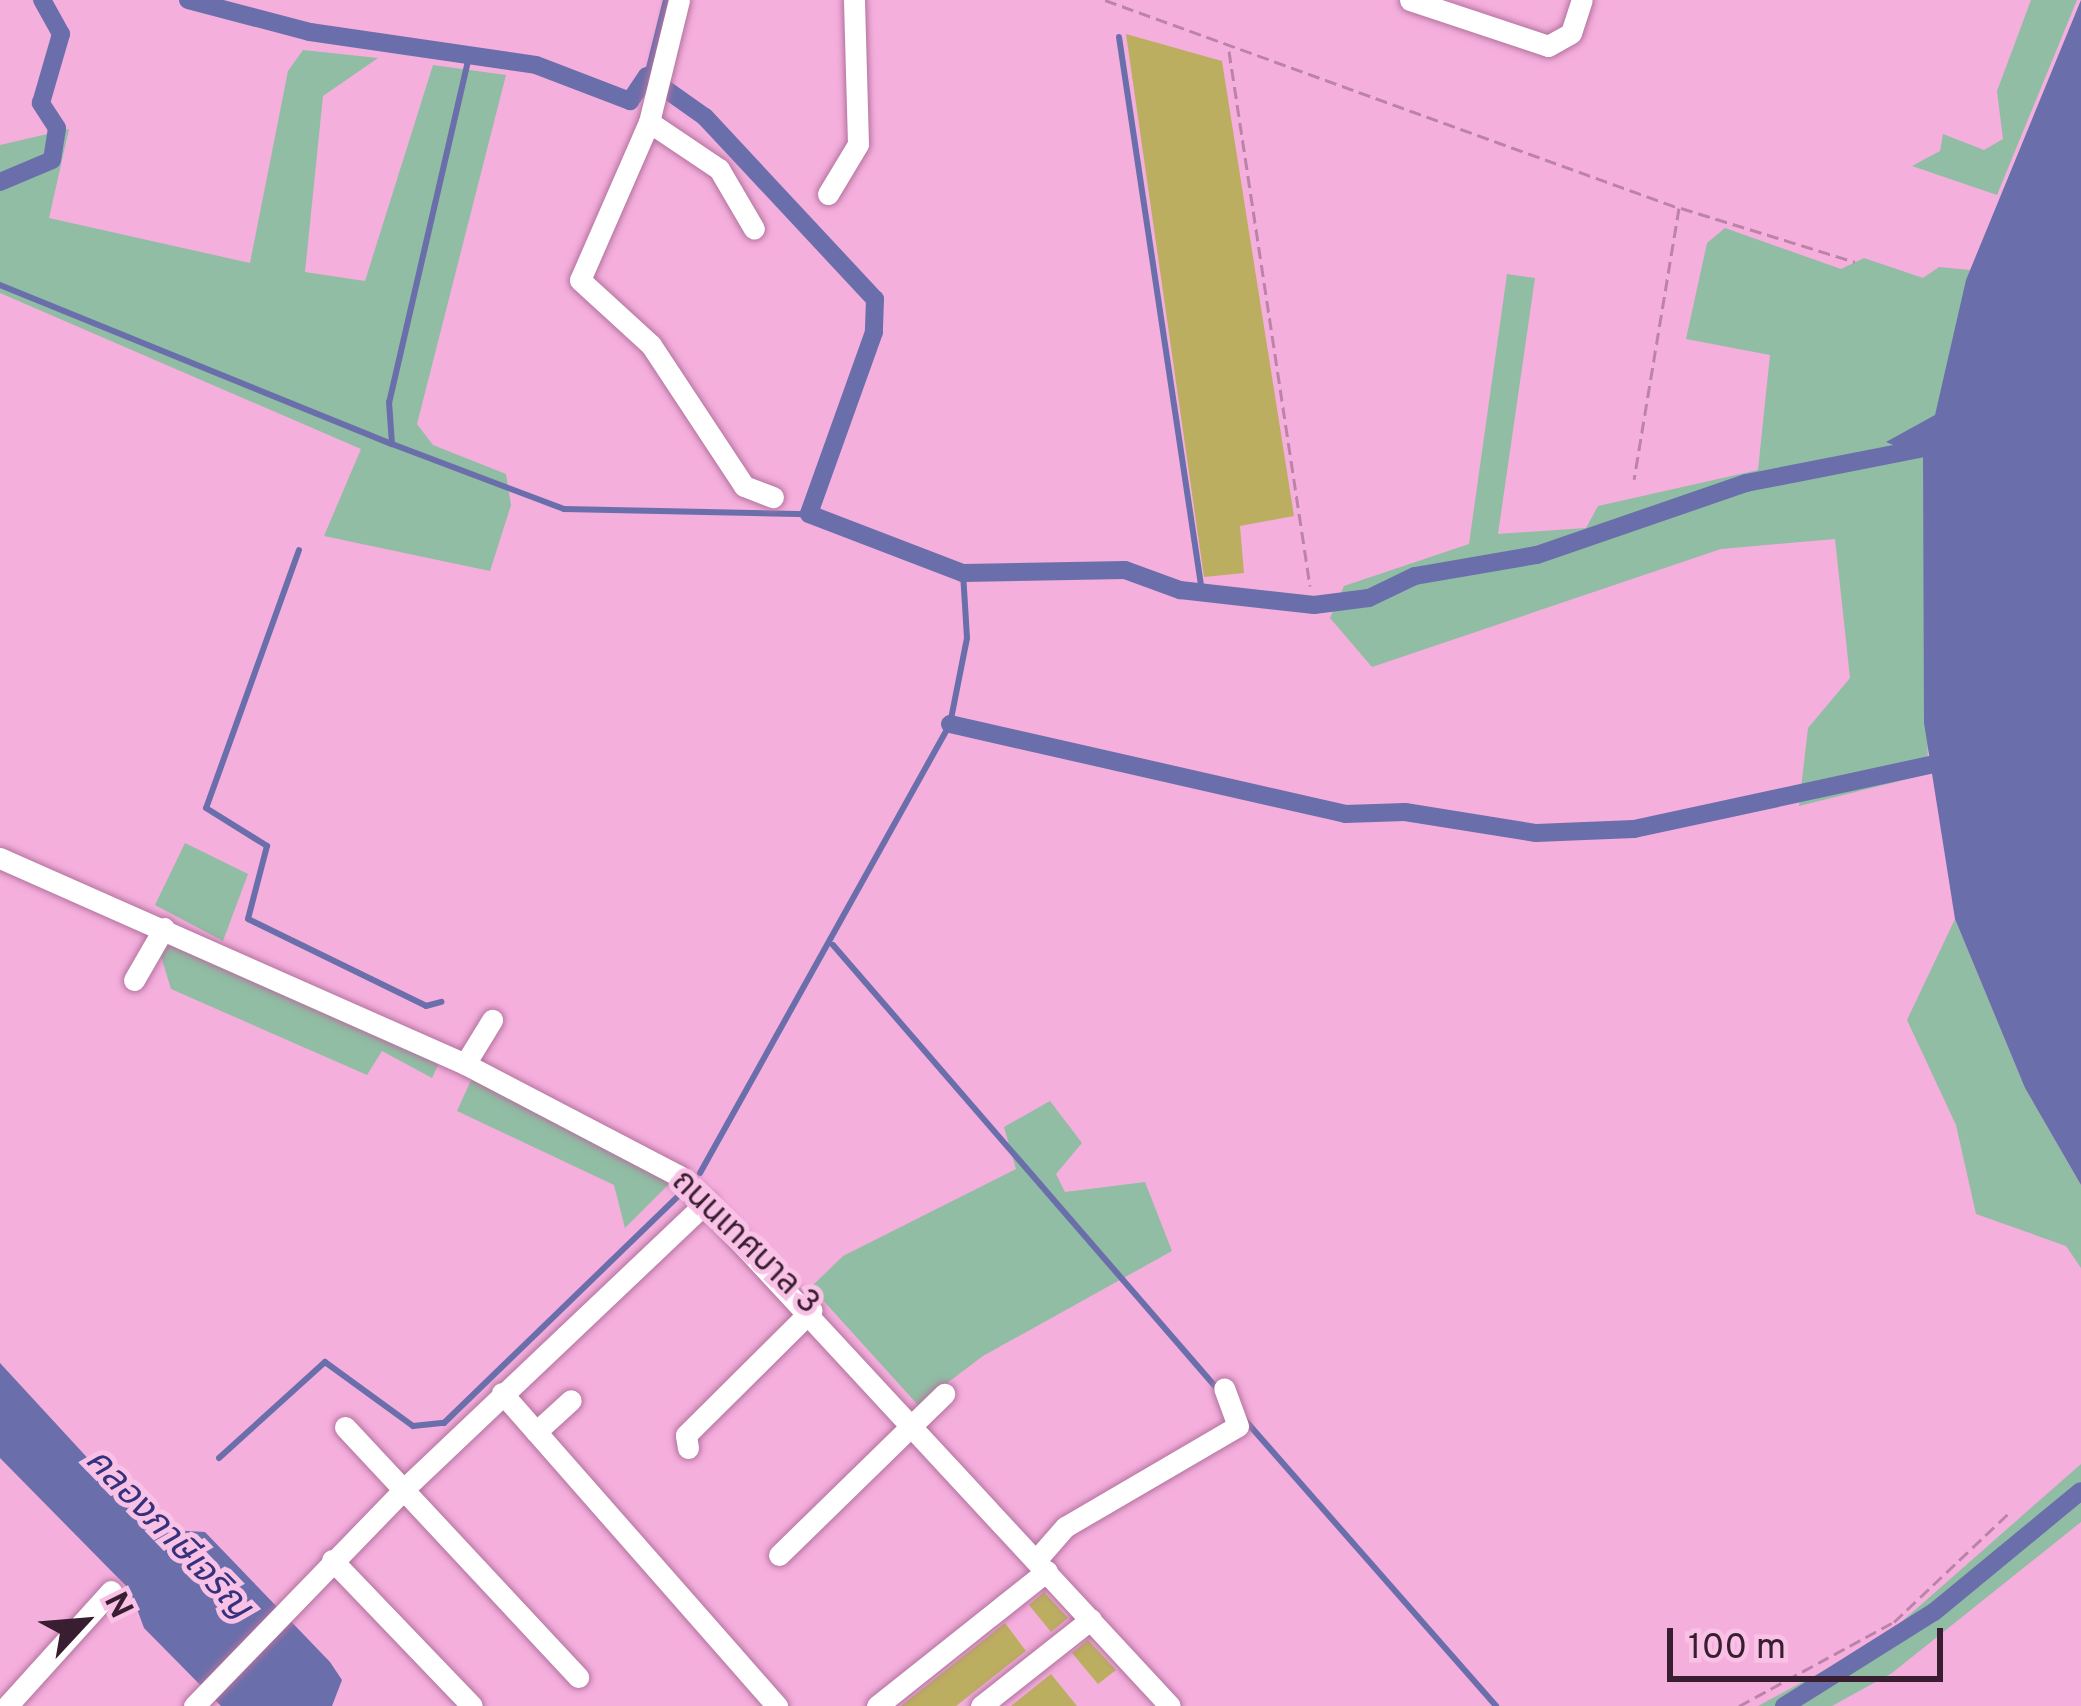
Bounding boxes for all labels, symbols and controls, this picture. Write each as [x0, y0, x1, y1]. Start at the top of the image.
street label: ถนนเทศบาล 3 [662, 1164, 826, 1324]
water label: คลองภาษีเจริญ [75, 1440, 259, 1630]
north arrow [24, 1562, 144, 1682]
text: N [92, 1586, 140, 1626]
scale bar [1673, 1604, 1949, 1678]
text: 100 m [1688, 1626, 1786, 1672]

